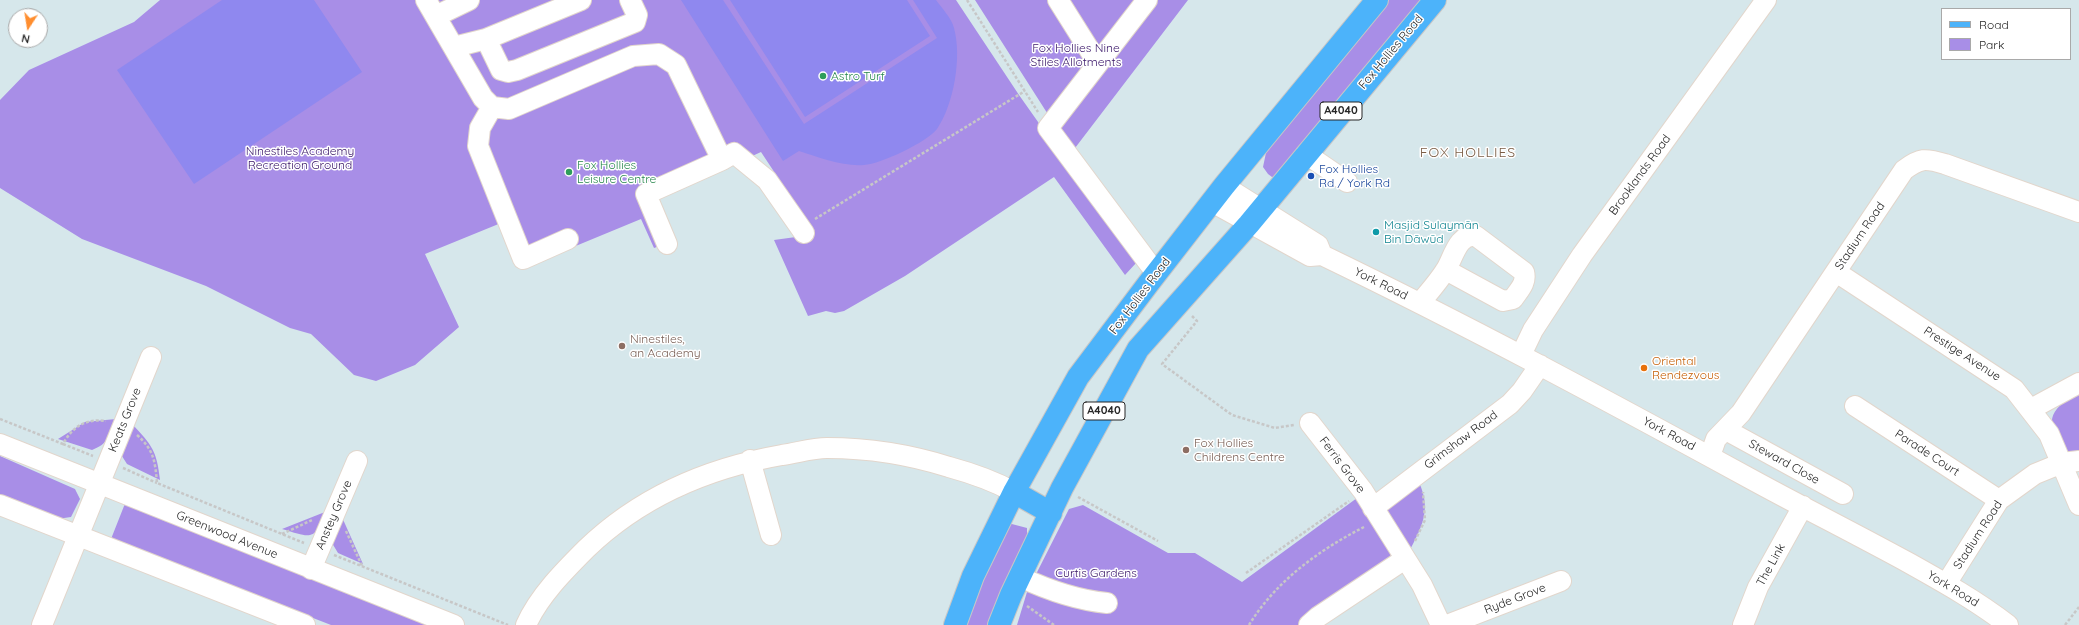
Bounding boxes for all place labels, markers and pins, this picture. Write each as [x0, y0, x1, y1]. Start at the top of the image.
place label: Astro Turf [831, 69, 885, 83]
marker: Astro Turf [818, 71, 828, 81]
place label: Fox Hollies Leisure Centre [577, 158, 656, 186]
place label: Fox Hollies Rd / York Rd [1319, 162, 1390, 190]
marker: Fox Hollies Leisure Centre [564, 167, 574, 177]
marker: Fox Hollies Rd / York Rd [1306, 171, 1316, 181]
place label: Masjid Sulaymān Bin Dāwūd [1384, 218, 1479, 246]
marker: Masjid Sulaymān Bin Dāwūd [1371, 227, 1381, 237]
place label: Ninestiles, an Academy [630, 332, 700, 360]
marker: Ninestiles, an Academy [617, 341, 627, 351]
place label: Oriental Rendezvous [1652, 354, 1719, 382]
marker: Oriental Rendezvous [1639, 363, 1649, 373]
place label: Fox Hollies Childrens Centre [1194, 436, 1285, 464]
marker: Fox Hollies Childrens Centre [1181, 445, 1191, 455]

